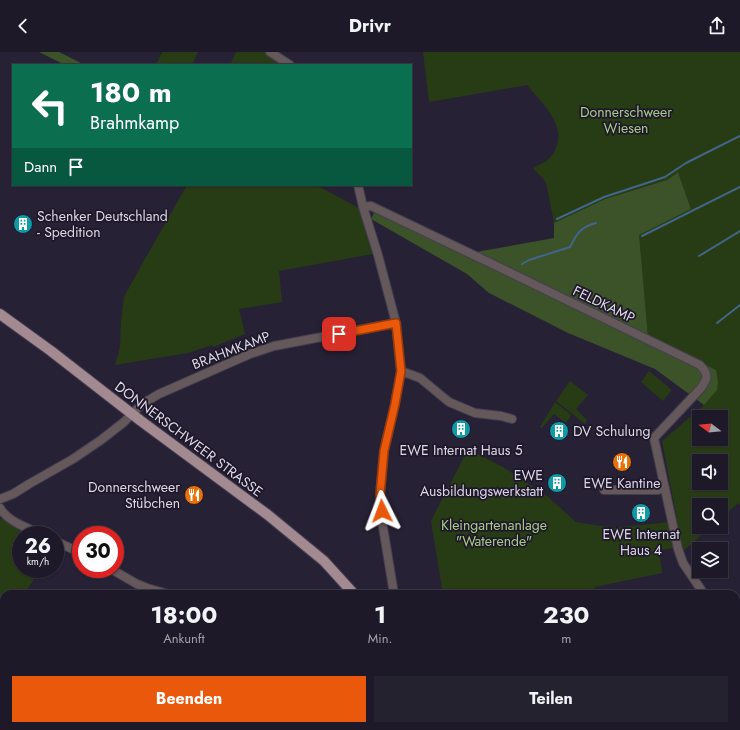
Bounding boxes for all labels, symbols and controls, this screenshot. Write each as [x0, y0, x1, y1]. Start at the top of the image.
text: Drivr [349, 13, 391, 39]
icon: back [12, 15, 34, 37]
icon: share [706, 15, 728, 37]
text: 180 m [90, 72, 172, 113]
icon: left [24, 80, 76, 132]
park label: Donnerschweer Wiesen [580, 102, 672, 138]
text: Brahmkamp [90, 110, 179, 136]
text: Dann [24, 156, 57, 178]
icon: arrive [65, 156, 87, 178]
place label: Schenker Deutschland - Spedition [37, 206, 168, 242]
building icon: Schenker Deutschland - Spedition [12, 213, 34, 235]
street label: FELDKAMP [570, 280, 639, 328]
pin [322, 317, 356, 351]
icon: arrive [328, 323, 350, 345]
street label: BRAHMKAMP [189, 326, 273, 374]
street label: DONNERSCHWEER STRASSE [111, 377, 267, 501]
north arrow [692, 410, 728, 446]
map controls [692, 410, 728, 578]
building icon: EWE Internat Haus 5 [450, 418, 472, 440]
building icon: DV Schulung [548, 420, 570, 442]
place label: DV Schulung [573, 421, 651, 441]
place label: EWE Internat Haus 5 [399, 440, 523, 460]
restaurant icon: EWE Kantine [611, 451, 633, 473]
button: sound [692, 454, 728, 490]
place label: EWE Ausbildungswerkstatt [420, 465, 544, 501]
building icon: EWE Ausbildungswerkstatt [546, 472, 568, 494]
place label: EWE Kantine [583, 473, 661, 493]
place label: Donnerschweer Stübchen [88, 477, 180, 513]
restaurant icon: Donnerschweer Stübchen [183, 484, 205, 506]
position arrow [361, 490, 403, 532]
button: search [692, 498, 728, 534]
building icon: EWE Internat Haus 4 [630, 502, 652, 524]
park label: Kleingartenanlage "Waterende" [441, 515, 547, 551]
place label: EWE Internat Haus 4 [602, 524, 680, 560]
speed limit sign: 30 [72, 526, 124, 578]
text: 26 [25, 532, 51, 561]
button: layers [692, 542, 728, 578]
text: km/h [27, 554, 49, 569]
text: 18:00 [151, 597, 217, 632]
text: 1 [374, 597, 386, 632]
text: 230 [543, 597, 589, 632]
text: Ankunft [163, 629, 205, 648]
text: Min. [368, 629, 392, 648]
text: m [561, 629, 571, 648]
button: Beenden [12, 676, 366, 722]
button: Teilen [374, 676, 728, 722]

